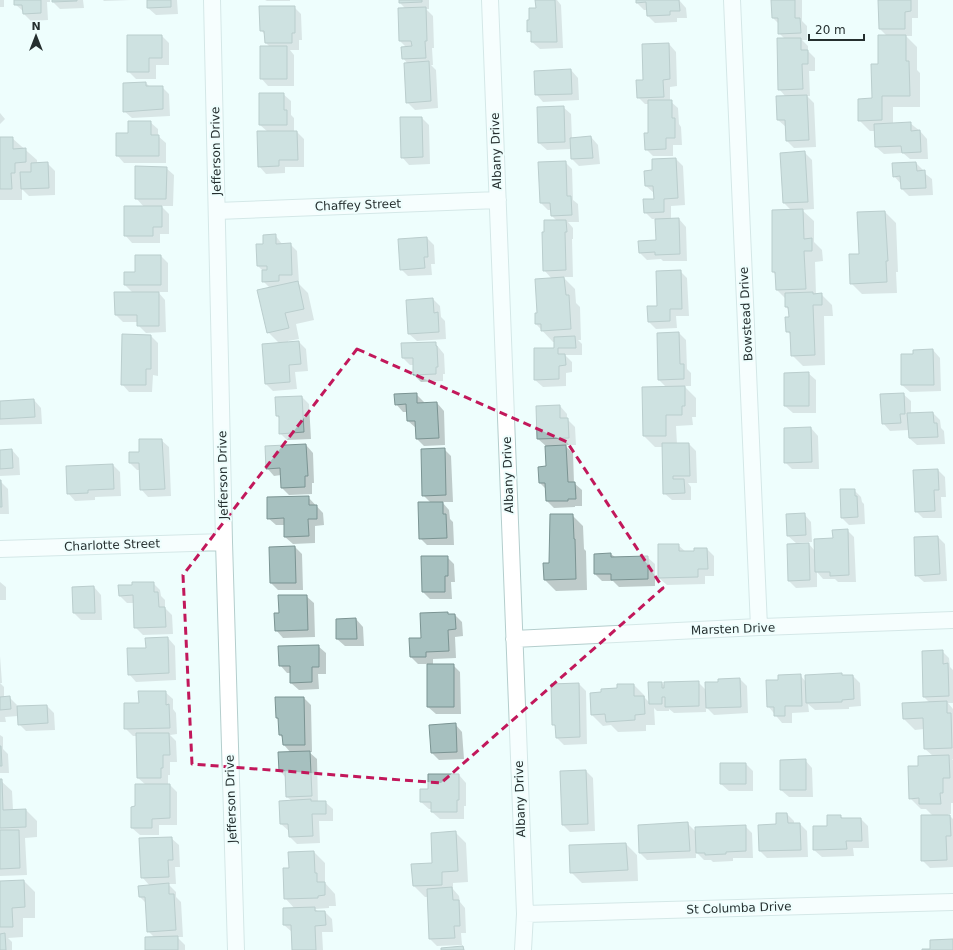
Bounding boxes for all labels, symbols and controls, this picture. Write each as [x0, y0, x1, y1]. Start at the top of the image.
north arrow [16, 16, 56, 56]
scale bar [809, 16, 864, 42]
text: N [31, 20, 41, 33]
text: 20 m [815, 23, 846, 37]
street label: Jefferson Drive [208, 107, 224, 196]
street label: Albany Drive [488, 112, 504, 190]
street label: Chaffey Street [315, 196, 402, 214]
street label: Bowstead Drive [737, 266, 755, 362]
street label: Jefferson Drive [215, 431, 231, 520]
street label: Albany Drive [500, 436, 516, 514]
street label: Charlotte Street [64, 536, 161, 554]
street label: Marsten Drive [691, 621, 775, 637]
street label: Jefferson Drive [222, 755, 240, 844]
street label: Albany Drive [512, 760, 528, 838]
street label: St Columba Drive [686, 899, 792, 917]

